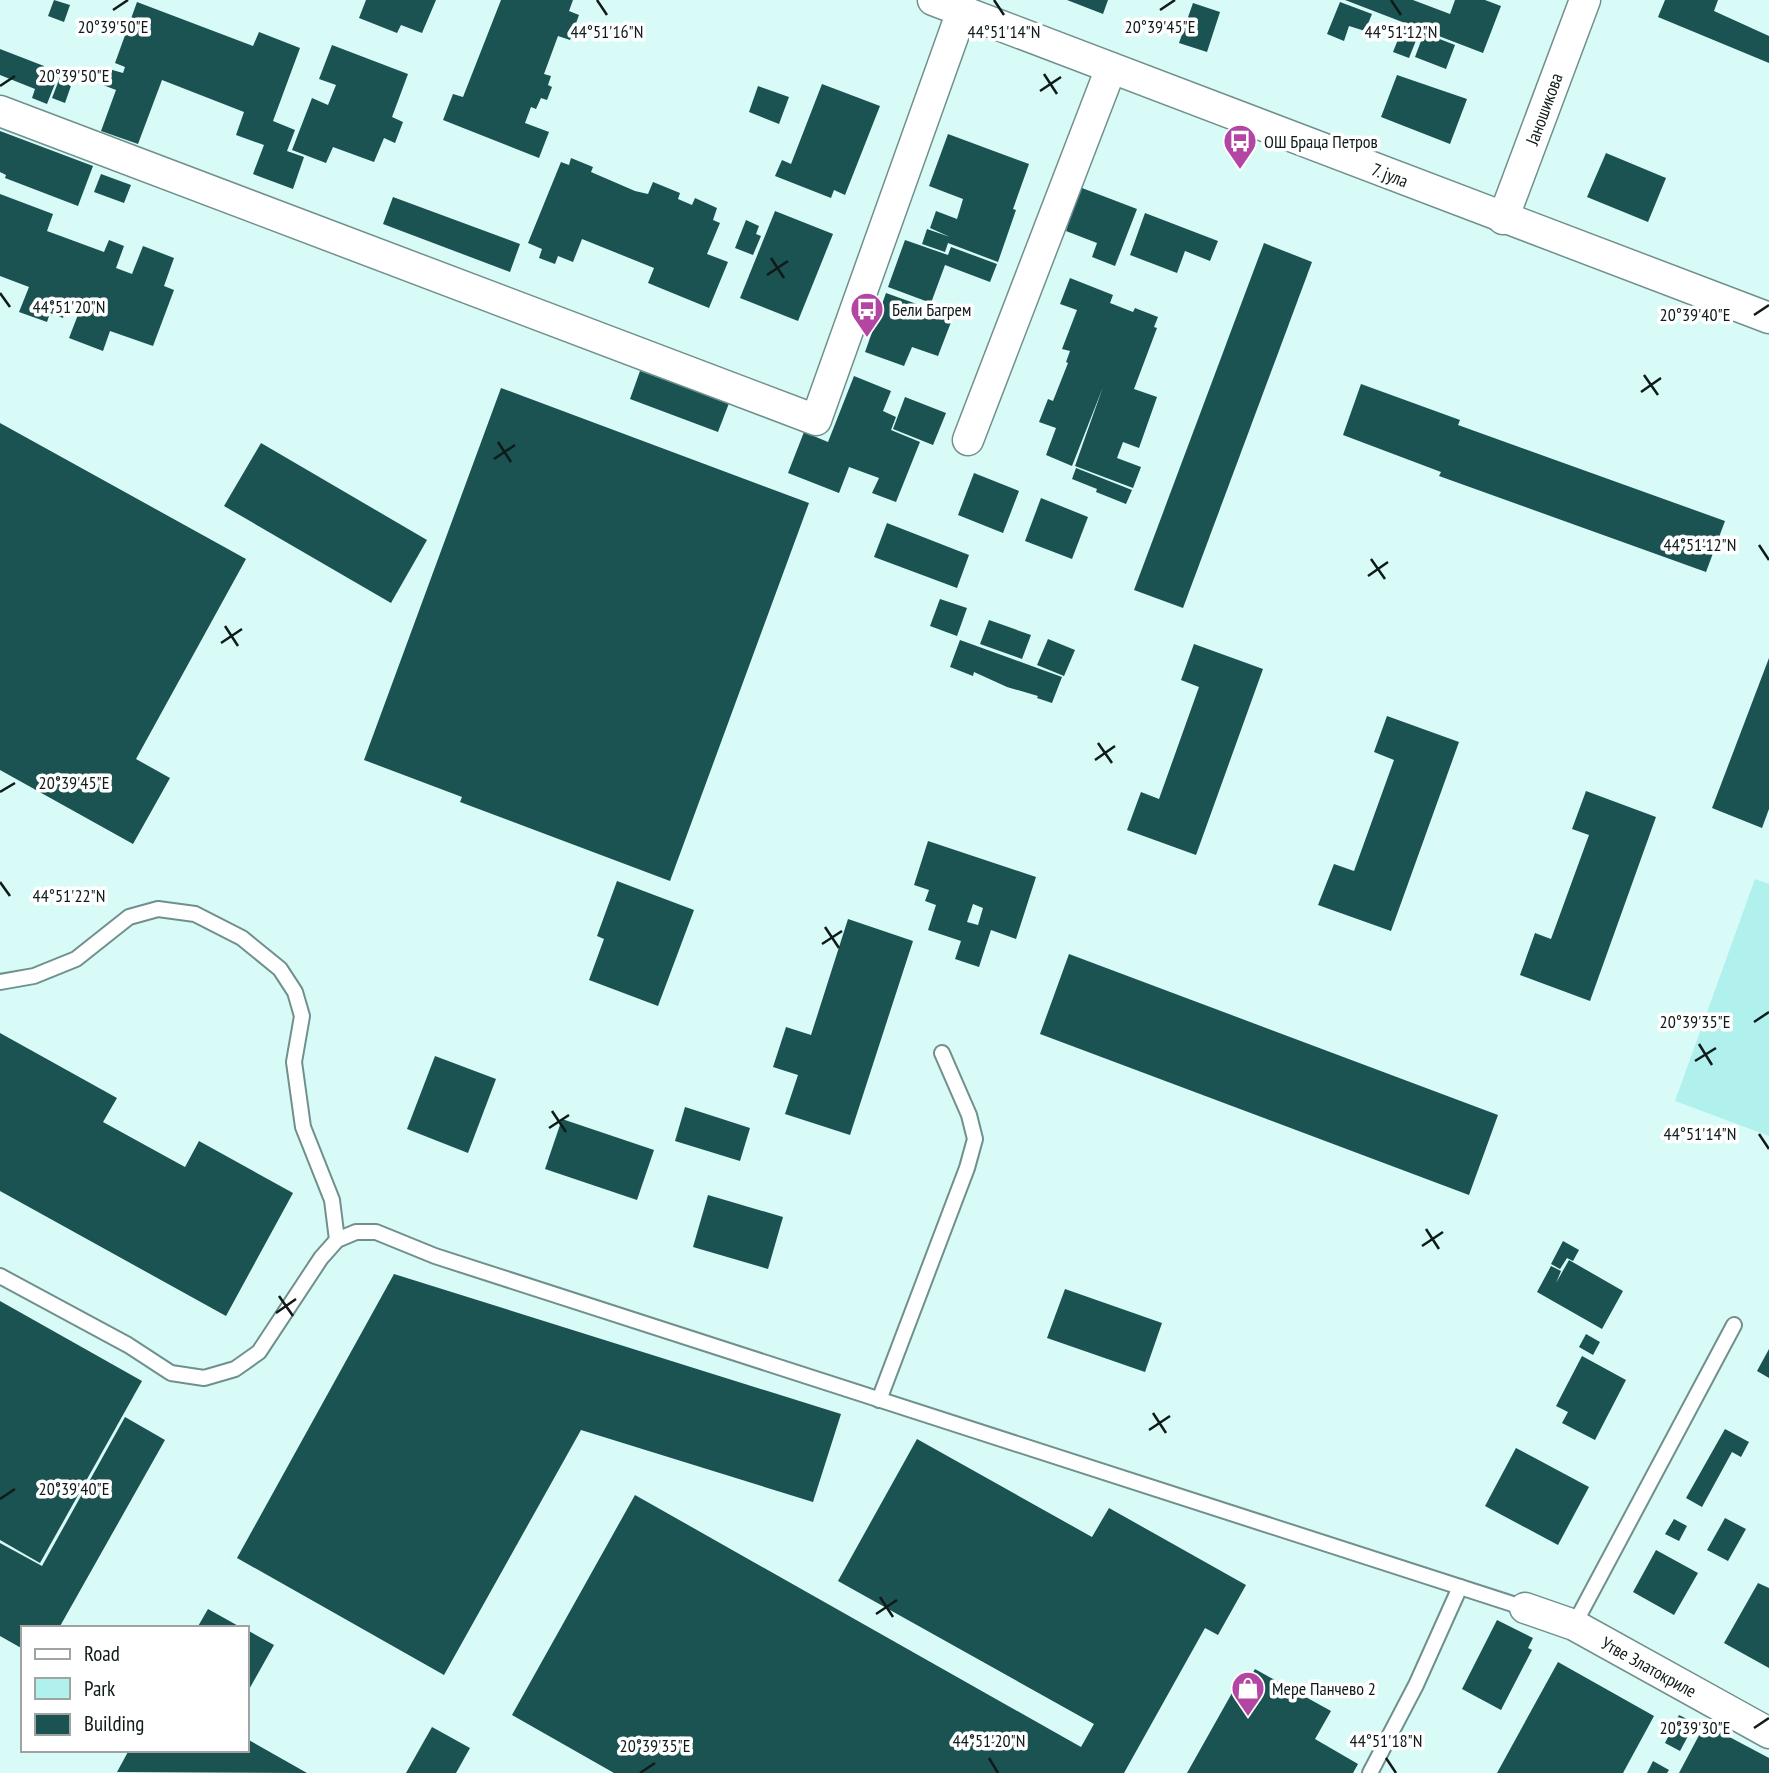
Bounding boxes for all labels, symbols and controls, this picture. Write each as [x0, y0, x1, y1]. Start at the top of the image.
text: 20°39'50"E [78, 15, 148, 38]
text: 20°39'45"E [1125, 15, 1195, 38]
text: 44°51'16"N [571, 20, 643, 43]
text: 44°51'14"N [968, 20, 1040, 43]
text: 44°51'12"N [1365, 20, 1437, 43]
text: 20°39'50"E [39, 64, 109, 87]
street label: Јаношикова [1520, 70, 1568, 149]
bus stop icon: ОШ Браца Петров [1221, 122, 1259, 171]
place label: ОШ Браца Петров [1264, 130, 1378, 153]
street label: 7. јула [1368, 158, 1412, 192]
bus stop icon: Бели Багрем [848, 290, 886, 339]
text: 44°51'20"N [33, 295, 105, 318]
place label: Бели Багрем [892, 298, 971, 321]
text: 20°39'40"E [1660, 303, 1730, 326]
text: 44°51'12"N [1664, 533, 1736, 556]
text: 20°39'45"E [39, 771, 109, 794]
text: 44°51'22"N [33, 884, 105, 907]
text: 20°39'35"E [1660, 1010, 1730, 1033]
text: 44°51'14"N [1664, 1122, 1736, 1145]
text: 20°39'40"E [39, 1477, 109, 1500]
legend [21, 1626, 248, 1752]
street label: Утве Златокриле [1597, 1631, 1701, 1703]
text: Road [84, 1640, 120, 1667]
shop icon: Мере Панчево 2 [1229, 1669, 1267, 1718]
text: Park [84, 1675, 115, 1702]
place label: Мере Панчево 2 [1272, 1677, 1376, 1700]
text: Building [84, 1710, 144, 1737]
text: 20°39'30"E [1660, 1716, 1730, 1739]
text: 44°51'20"N [953, 1729, 1025, 1752]
text: 44°51'18"N [1350, 1729, 1422, 1752]
text: 20°39'35"E [620, 1734, 690, 1757]

